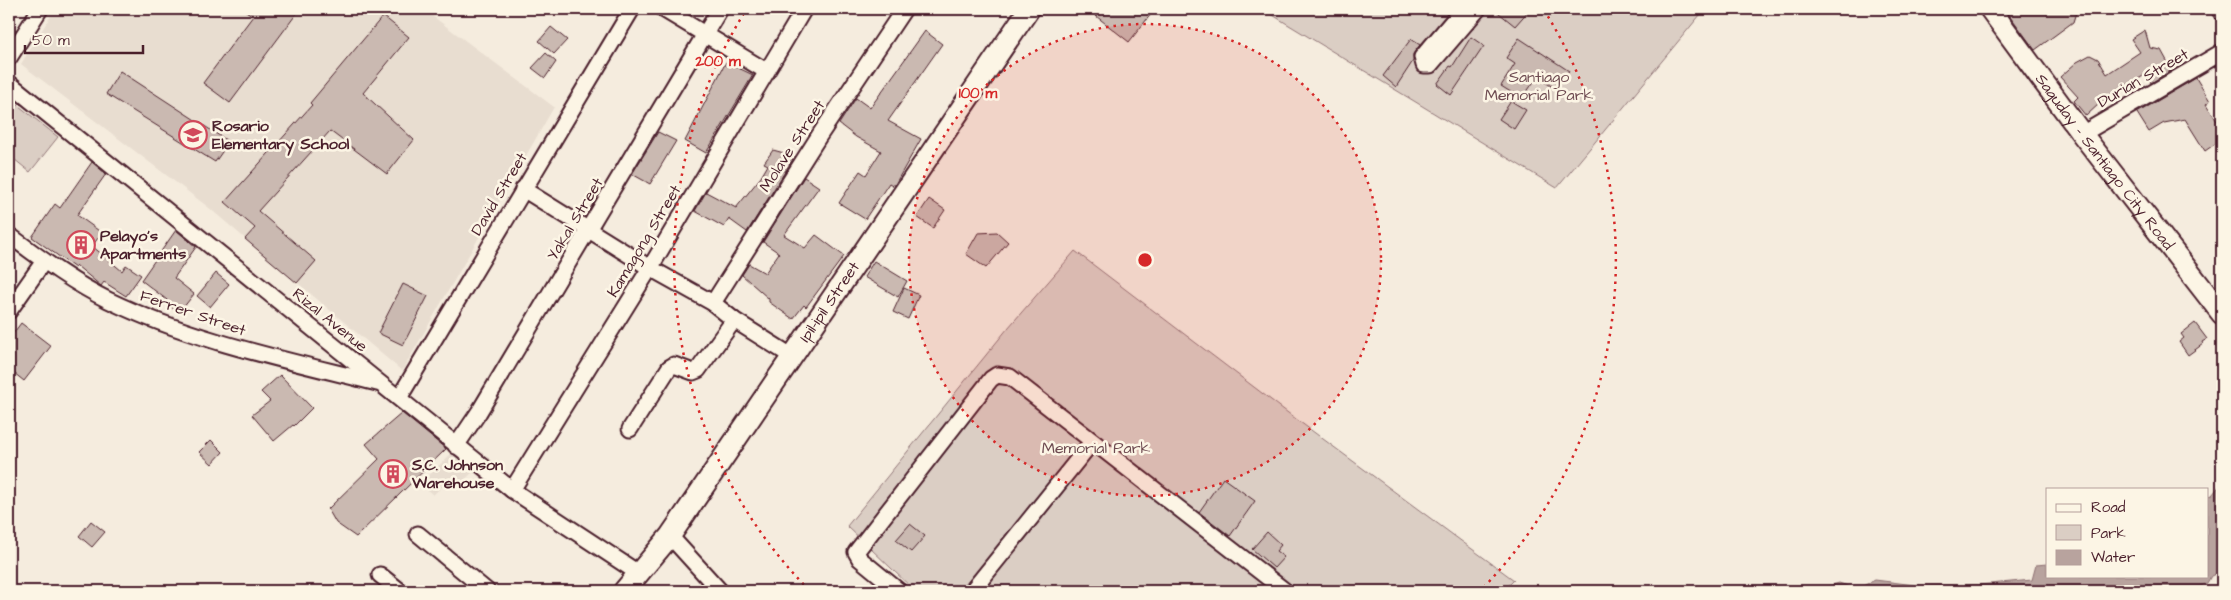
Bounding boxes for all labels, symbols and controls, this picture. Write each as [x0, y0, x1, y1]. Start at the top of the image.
scale bar [25, 22, 142, 54]
text: 50 m [32, 30, 70, 51]
street label: Durian Street [2093, 43, 2193, 113]
text: 200 m [694, 51, 741, 72]
park label: Santiago Memorial Park [1485, 66, 1594, 106]
street label: Saguday - Santiago City Road [2030, 69, 2179, 255]
text: 100 m [959, 83, 998, 104]
street label: Molave Street [754, 95, 830, 196]
place label: Rosario Elementary School [212, 115, 350, 156]
school or university icon: Rosario Elementary School [178, 120, 208, 150]
street label: David Street [466, 148, 533, 240]
street label: Yakal Street [542, 173, 609, 264]
street label: Kamagong Street [602, 180, 687, 302]
place label: Pelayo's Apartments [100, 225, 186, 265]
building icon: Pelayo's Apartments [66, 230, 96, 260]
centre of rings [1136, 251, 1154, 269]
street label: Ipil-ipil Street [794, 257, 865, 347]
street label: Rizal Avenue [288, 283, 372, 357]
street label: Ferrer Street [137, 285, 249, 342]
park label: Memorial Park [1042, 437, 1151, 459]
place label: S.C. Johnson Warehouse [411, 454, 503, 494]
building icon: S.C. Johnson Warehouse [378, 459, 408, 489]
legend [2046, 488, 2208, 578]
text: Road [2091, 497, 2126, 518]
text: Park [2091, 523, 2126, 544]
text: Water [2091, 547, 2135, 568]

